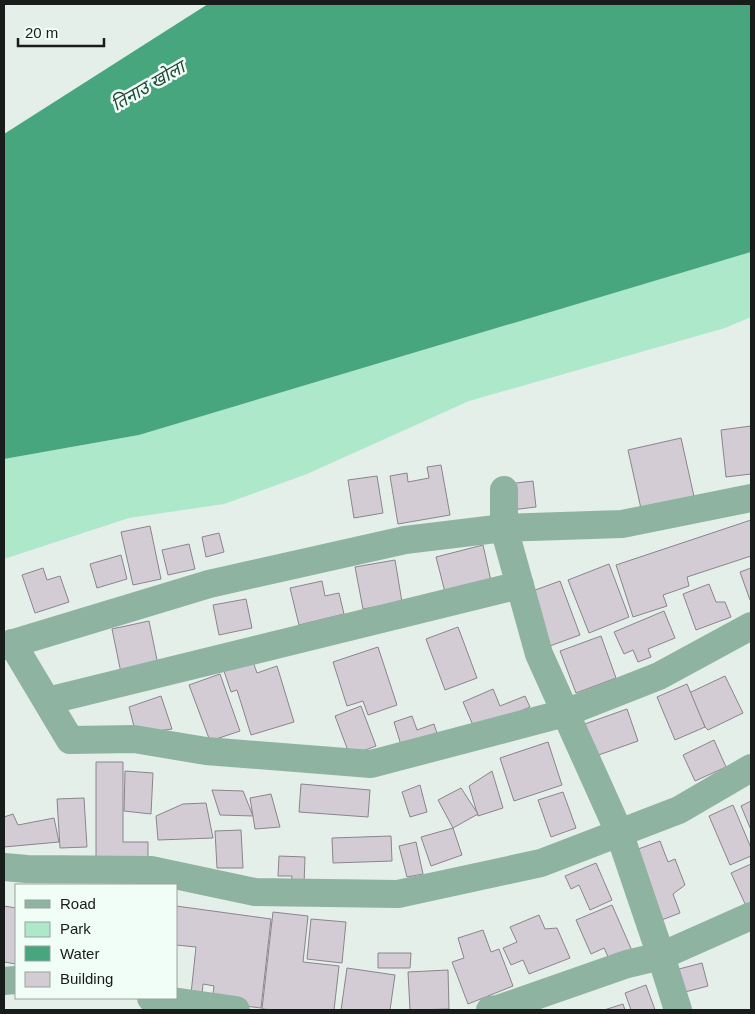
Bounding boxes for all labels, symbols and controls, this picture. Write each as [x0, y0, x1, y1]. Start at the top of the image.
scale bar [18, 15, 104, 47]
text: 20 m [25, 24, 58, 41]
water label: तिनाउ खोला [108, 55, 191, 115]
legend [15, 884, 178, 999]
text: Road [60, 895, 96, 912]
text: Park [60, 920, 91, 937]
text: Water [60, 945, 99, 962]
text: Building [60, 970, 113, 987]

